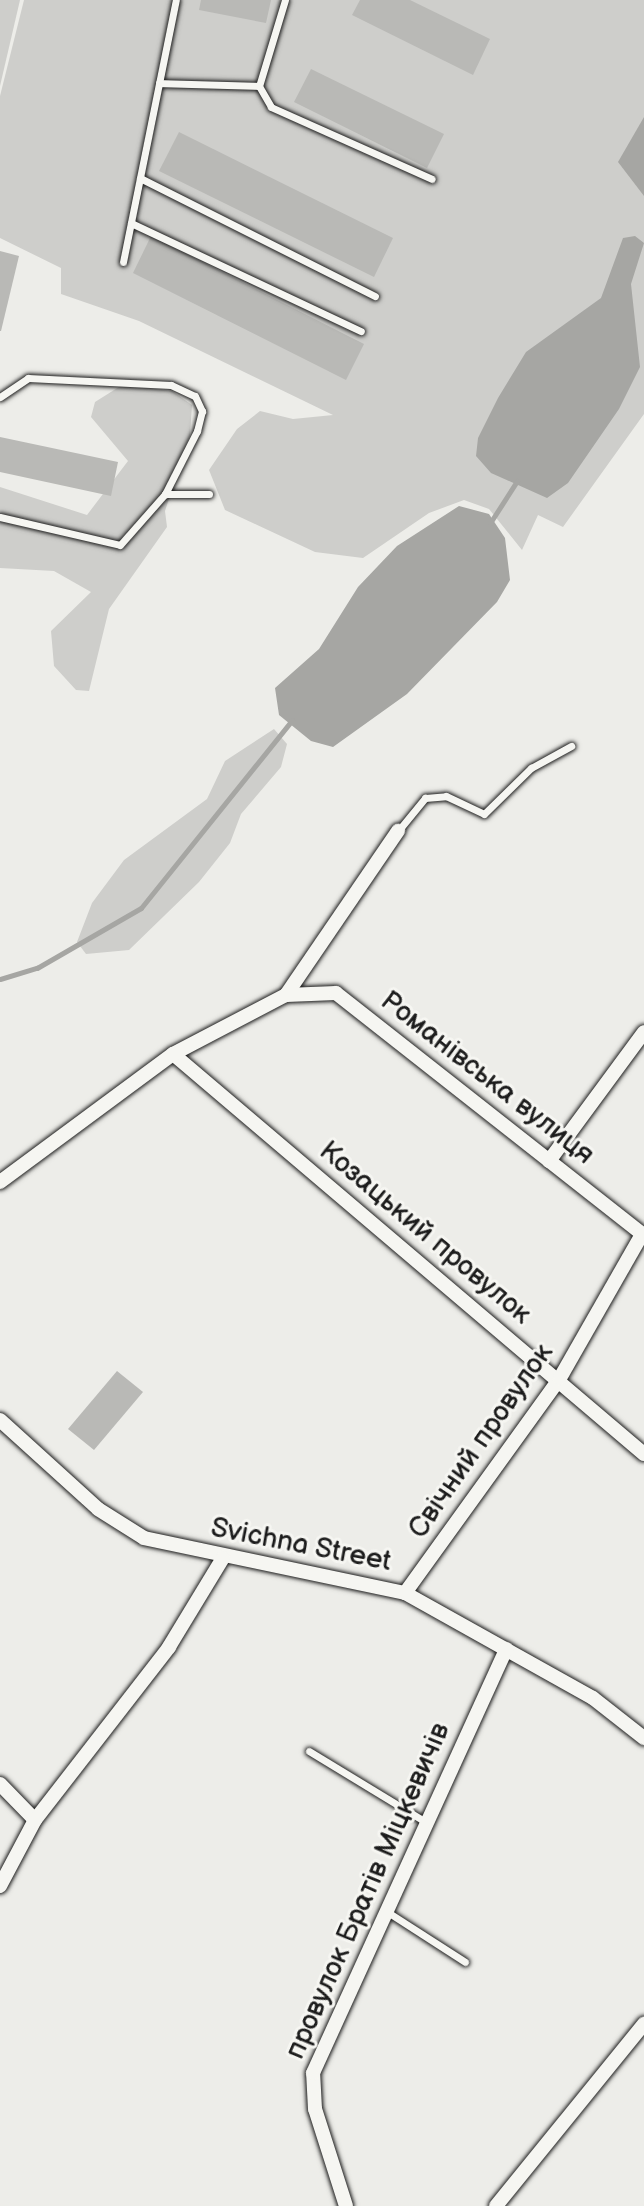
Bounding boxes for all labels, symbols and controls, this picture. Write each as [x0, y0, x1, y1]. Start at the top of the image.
street label: Романівська вулиця [373, 984, 601, 1172]
street label: Козацький провулок [312, 1135, 538, 1331]
street label: Свічний провулок [401, 1337, 561, 1545]
street label: Svichna Street [208, 1511, 394, 1579]
street label: провулок Братів Міцкевичів [279, 1718, 457, 2064]

